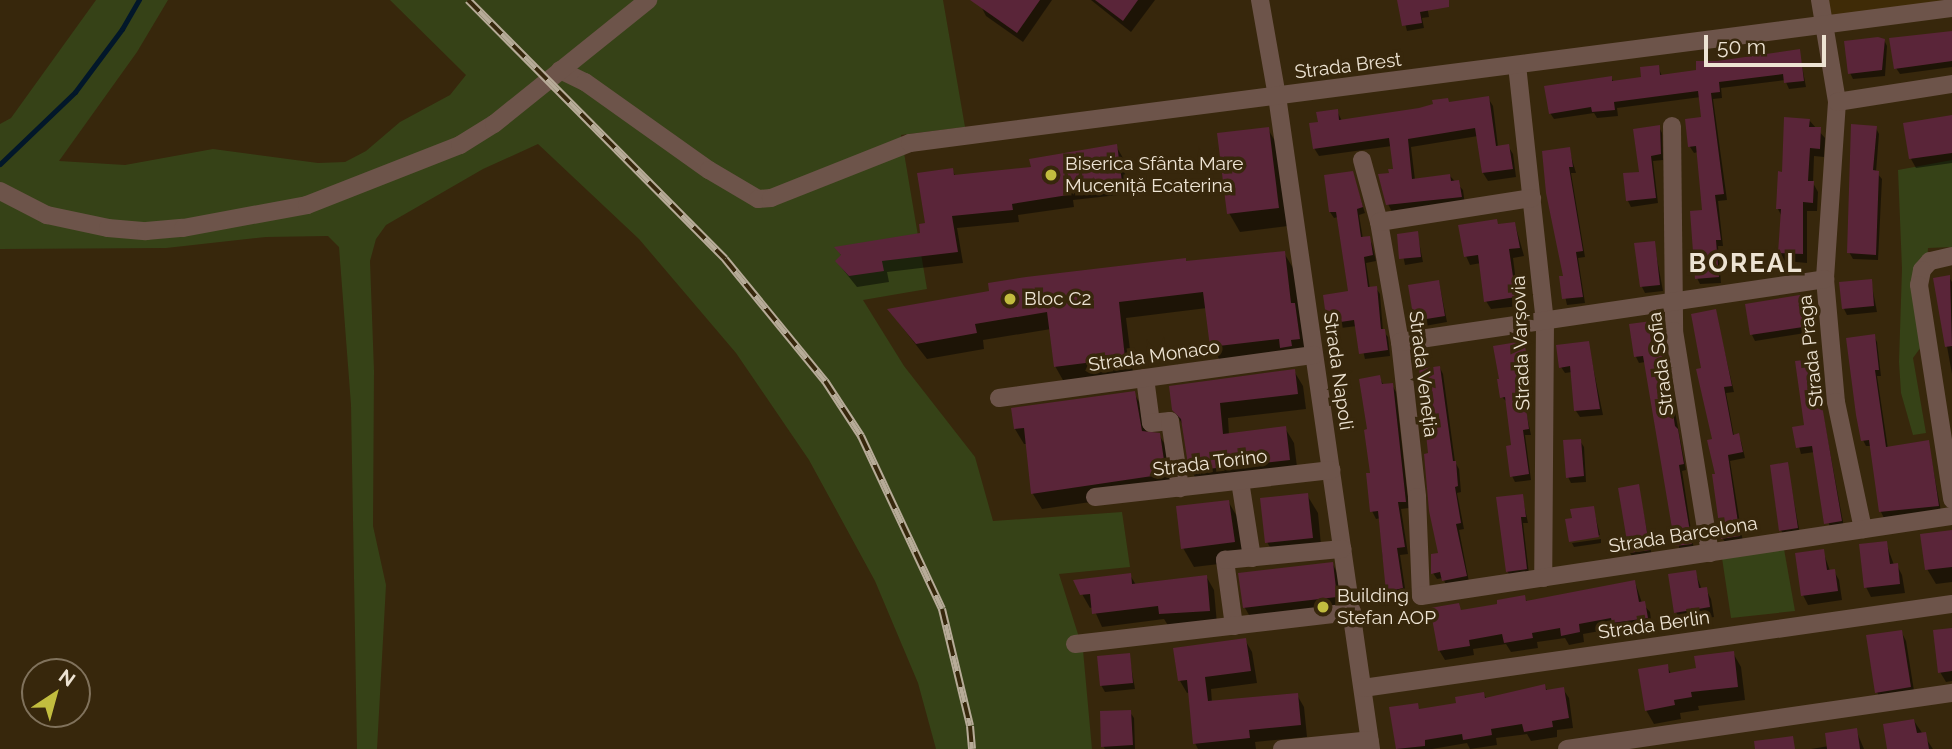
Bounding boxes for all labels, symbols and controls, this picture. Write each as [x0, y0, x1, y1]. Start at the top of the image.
scale bar [1707, 21, 1829, 65]
text: 50 m [1717, 34, 1766, 59]
street label: Strada Brest [1293, 48, 1403, 84]
place label: Biserica Sfânta Mare Muceniță Ecaterina [1065, 153, 1243, 197]
marker: Biserica Sfânta Mare Muceniță Ecaterina [1043, 167, 1059, 183]
district label: BOREAL [1689, 248, 1803, 280]
street label: Strada Varșovia [1507, 275, 1535, 411]
place label: Bloc C2 [1024, 288, 1091, 310]
marker: Bloc C2 [1002, 291, 1018, 307]
street label: Strada Praga [1794, 294, 1828, 408]
street label: Strada Veneția [1404, 309, 1442, 439]
street label: Strada Napoli [1318, 310, 1358, 432]
street label: Strada Sofia [1643, 311, 1679, 417]
street label: Strada Monaco [1087, 335, 1221, 377]
street label: Strada Torino [1151, 445, 1269, 481]
street label: Strada Barcelona [1607, 512, 1759, 558]
place label: Building Stefan AOP [1337, 585, 1437, 629]
marker: Building Stefan AOP [1315, 599, 1331, 615]
street label: Strada Berlin [1597, 606, 1711, 644]
north arrow [21, 658, 91, 728]
text: N [55, 664, 79, 691]

